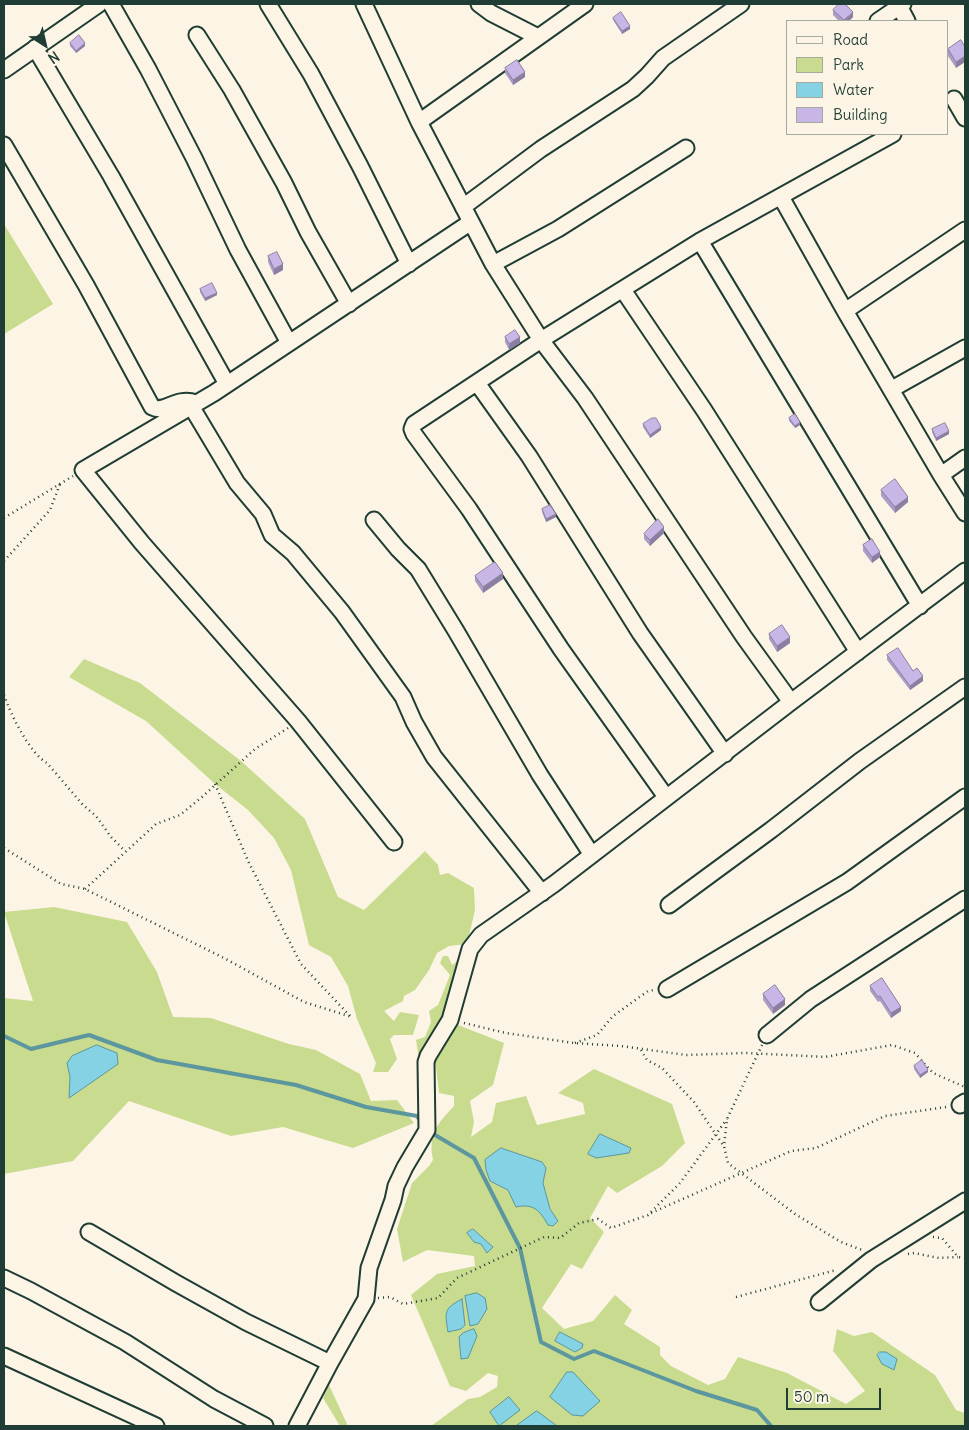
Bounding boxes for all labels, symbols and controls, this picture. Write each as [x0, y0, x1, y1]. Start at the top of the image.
north arrow [20, 20, 70, 70]
legend [786, 20, 949, 135]
text: Road [833, 30, 868, 49]
text: N [44, 47, 63, 67]
text: Park [833, 55, 864, 74]
text: Water [833, 80, 874, 99]
text: Building [833, 105, 888, 124]
scale bar [789, 1378, 884, 1410]
text: 50 m [794, 1387, 829, 1406]

